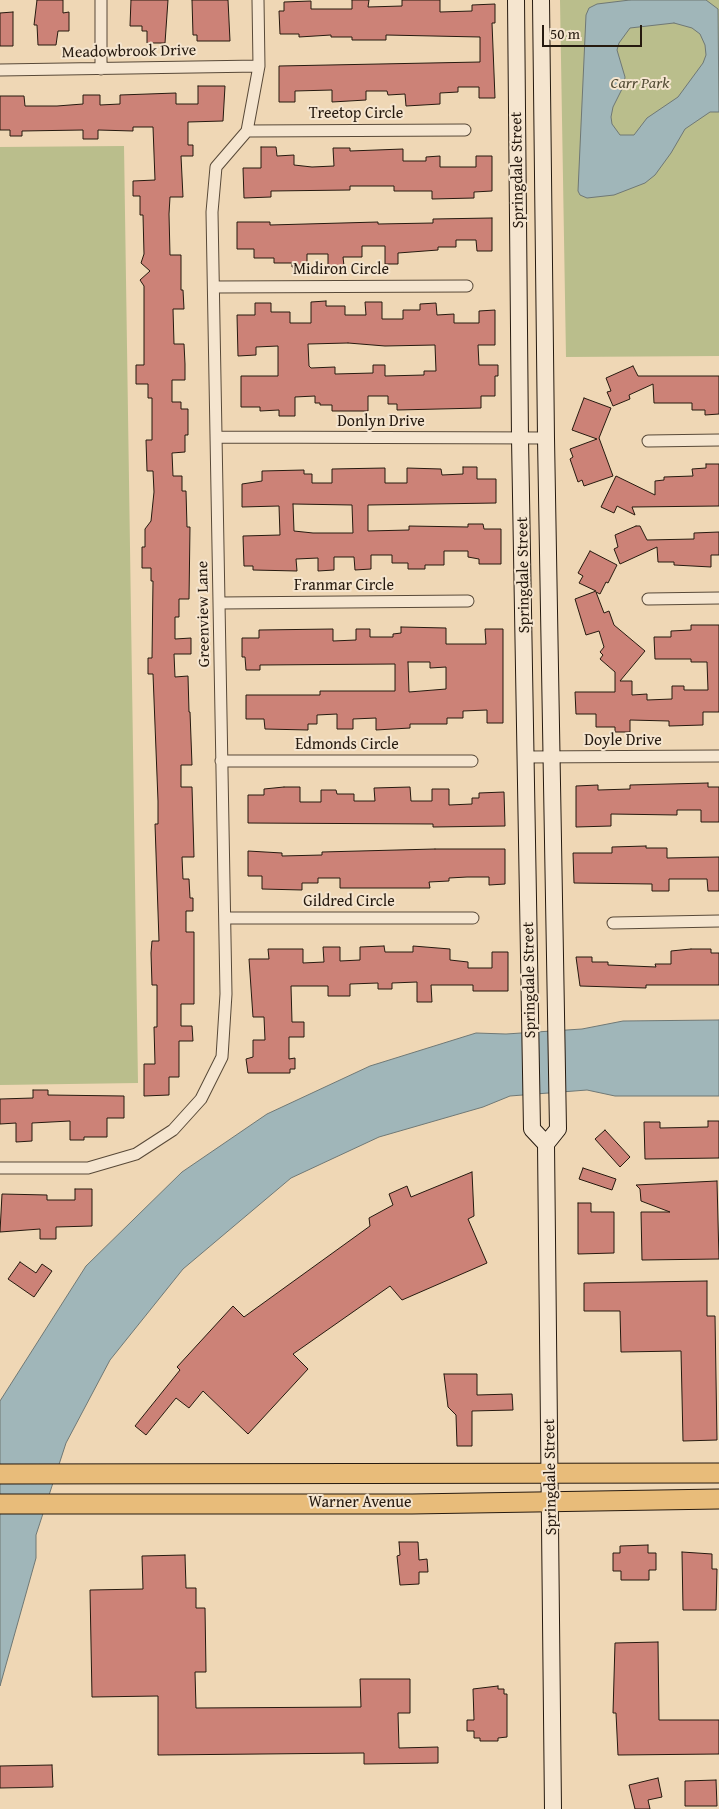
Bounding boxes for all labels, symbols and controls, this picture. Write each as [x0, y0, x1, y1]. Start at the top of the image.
scale bar [544, 15, 644, 47]
text: 50 m [550, 23, 580, 44]
street label: Meadowbrook Drive [62, 41, 196, 63]
park label: Carr Park [611, 74, 669, 94]
street label: Treetop Circle [309, 104, 403, 124]
street label: Springdale Street [507, 112, 529, 228]
street label: Midiron Circle [293, 260, 389, 280]
street label: Donlyn Drive [337, 412, 425, 432]
street label: Springdale Street [513, 517, 535, 633]
street label: Greenview Lane [193, 561, 215, 667]
street label: Franmar Circle [294, 576, 394, 596]
street label: Doyle Drive [584, 731, 662, 751]
street label: Edmonds Circle [295, 735, 399, 755]
street label: Gildred Circle [303, 892, 395, 912]
street label: Springdale Street [519, 922, 541, 1038]
street label: Springdale Street [540, 1419, 562, 1535]
street label: Warner Avenue [309, 1493, 411, 1513]

